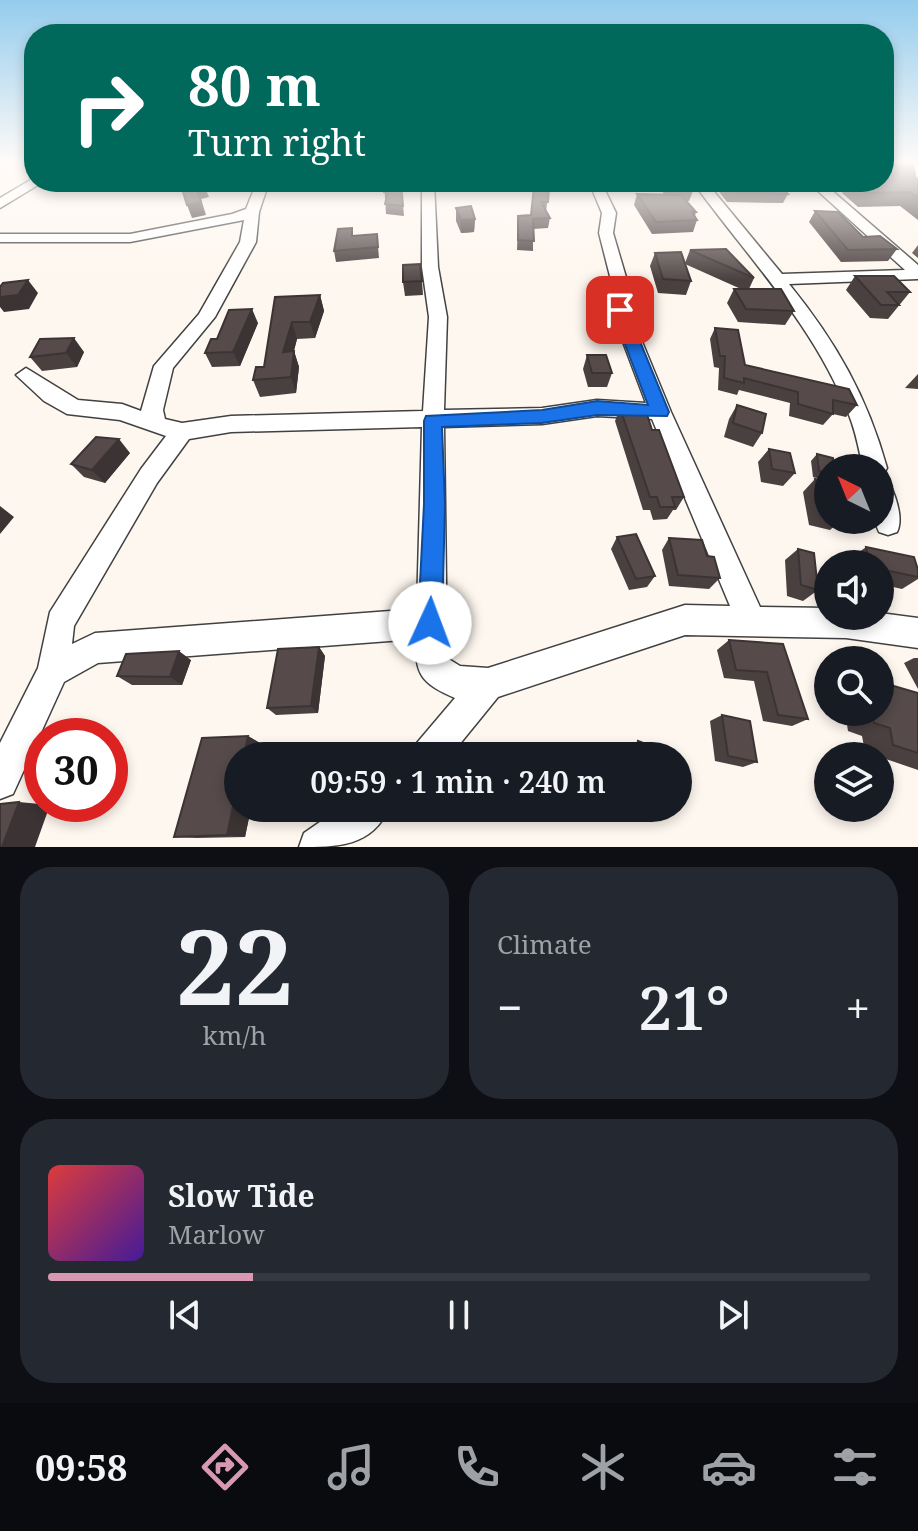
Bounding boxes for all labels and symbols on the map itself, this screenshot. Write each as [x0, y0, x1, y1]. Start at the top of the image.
pin [586, 276, 654, 344]
north arrow [814, 454, 894, 534]
position arrow [388, 581, 472, 665]
speed limit sign: 30 [24, 718, 128, 822]

